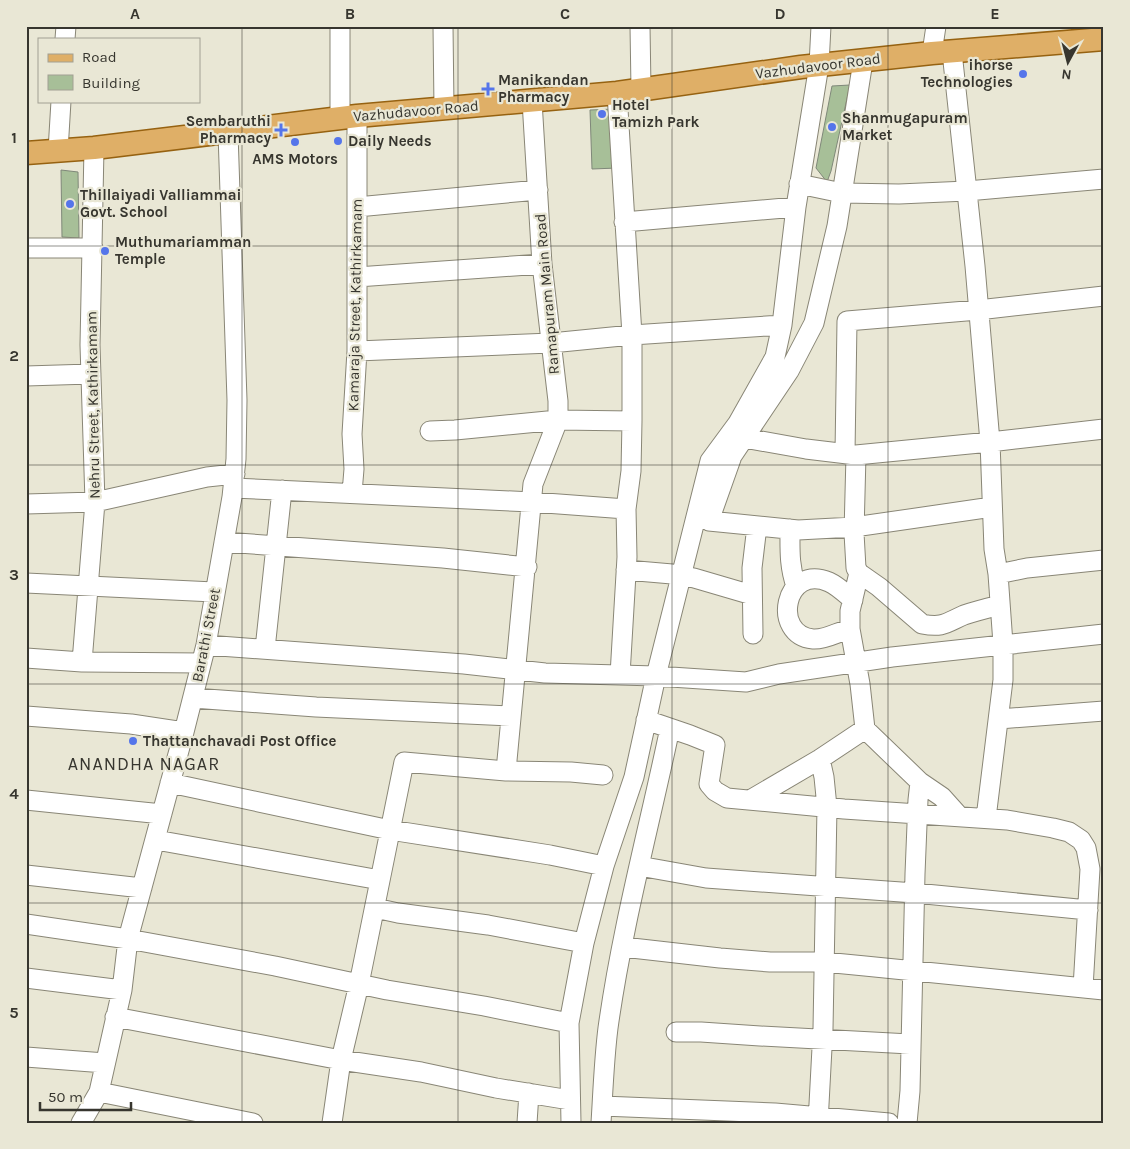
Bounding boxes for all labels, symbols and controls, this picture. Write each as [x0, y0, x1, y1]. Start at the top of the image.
text: A [130, 4, 140, 23]
text: B [345, 4, 355, 23]
text: C [560, 4, 570, 23]
text: D [775, 4, 786, 23]
text: E [990, 4, 1000, 23]
legend [38, 38, 200, 102]
north arrow [1042, 38, 1092, 88]
text: Road [82, 48, 117, 66]
street label: Vazhudavoor Road [754, 49, 882, 83]
place label: ihorse Technologies [921, 56, 1013, 91]
text: N [1060, 65, 1072, 83]
marker: ihorse Technologies [1017, 68, 1029, 80]
place label: Manikandan Pharmacy [498, 71, 588, 106]
text: Building [82, 74, 140, 92]
marker: Manikandan Pharmacy [482, 83, 494, 95]
place label: Hotel Tamizh Park [612, 96, 699, 131]
street label: Vazhudavoor Road [352, 97, 480, 125]
marker: Hotel Tamizh Park [596, 108, 608, 120]
place label: Shanmugapuram Market [842, 109, 968, 144]
place label: Sembaruthi Pharmacy [186, 112, 271, 147]
marker: Shanmugapuram Market [826, 121, 838, 133]
marker: Sembaruthi Pharmacy [275, 124, 287, 136]
text: 1 [11, 128, 17, 147]
place label: Daily Needs [348, 132, 432, 150]
marker: Daily Needs [332, 135, 344, 147]
marker: AMS Motors [289, 136, 301, 148]
place label: AMS Motors [252, 150, 338, 168]
place label: Thillaiyadi Valliammai Govt. School [80, 186, 242, 221]
marker: Thillaiyadi Valliammai Govt. School [64, 198, 76, 210]
street label: Kamaraja Street, Kathirkamam [344, 198, 366, 412]
street label: Ramapuram Main Road [531, 213, 563, 375]
place label: Muthumariamman Temple [115, 233, 251, 268]
marker: Muthumariamman Temple [99, 245, 111, 257]
street label: Nehru Street, Kathirkamam [82, 311, 104, 499]
text: 2 [9, 346, 19, 365]
text: 3 [9, 565, 19, 584]
street label: Barathi Street [188, 586, 224, 683]
place label: Thattanchavadi Post Office [143, 732, 337, 750]
marker: Thattanchavadi Post Office [127, 735, 139, 747]
district label: ANANDHA NAGAR [68, 753, 220, 775]
text: 4 [9, 784, 19, 803]
text: 5 [9, 1003, 19, 1022]
scale bar [40, 1079, 131, 1111]
text: 50 m [48, 1088, 83, 1106]

